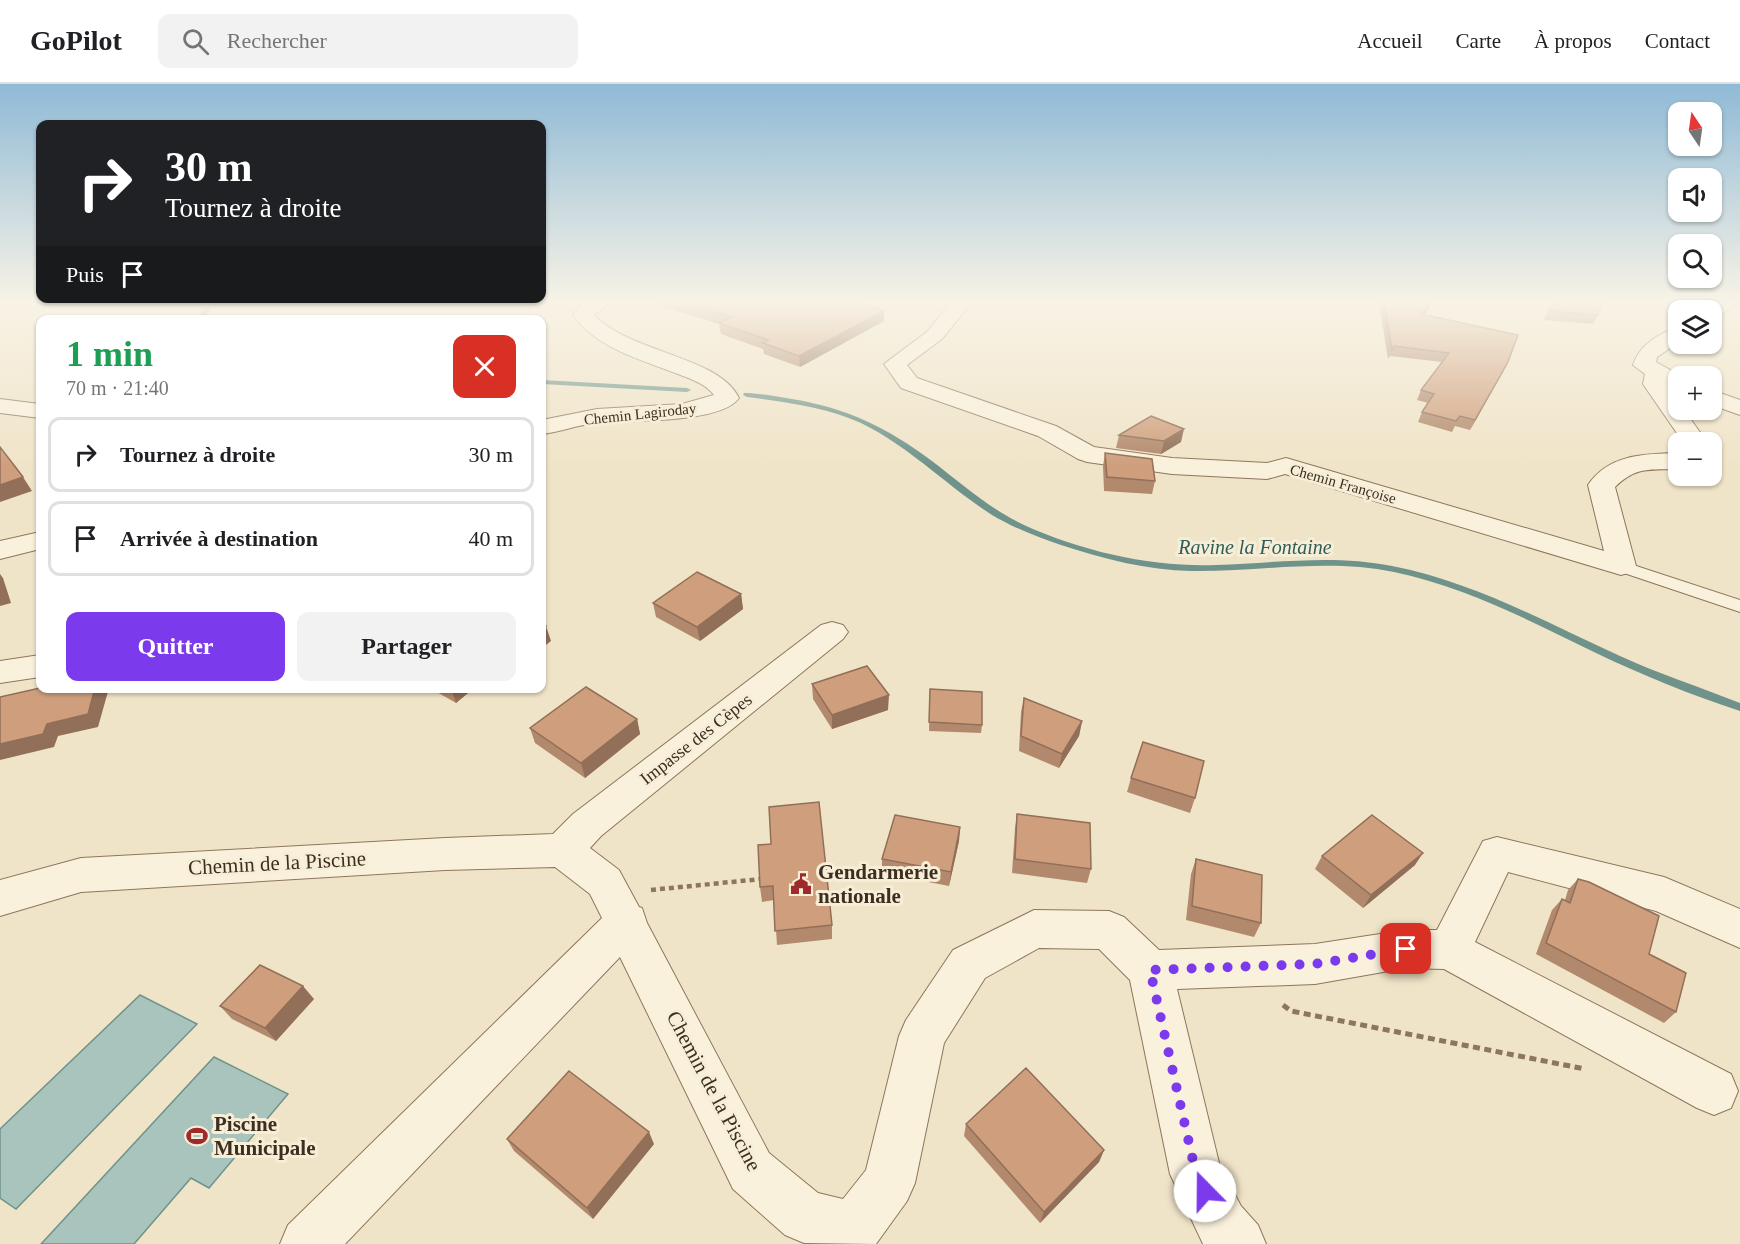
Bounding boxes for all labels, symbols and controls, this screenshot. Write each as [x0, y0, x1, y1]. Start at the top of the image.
search box [158, 14, 578, 68]
text: GoPilot [30, 25, 122, 56]
icon: search [179, 25, 212, 58]
text: Rechercher [227, 28, 327, 53]
text: Accueil [1357, 29, 1423, 53]
text: Carte [1456, 29, 1501, 53]
text: À propos [1534, 29, 1612, 53]
text: Contact [1645, 29, 1710, 53]
north arrow [1668, 102, 1722, 156]
map controls [1668, 102, 1722, 486]
icon: right [66, 144, 144, 222]
text: 30 m [165, 144, 253, 190]
button: sound [1668, 168, 1722, 222]
text: Tournez à droite [165, 193, 342, 223]
button: search [1668, 234, 1722, 288]
icon: arrive [116, 258, 149, 291]
text: Puis [66, 262, 104, 287]
button: layers [1668, 300, 1722, 354]
text: 1 min [66, 334, 153, 374]
button: close [453, 335, 516, 398]
button: + [1668, 366, 1722, 420]
text: 70 m · 21:40 [66, 377, 169, 399]
street label: Chemin Lagiroday [583, 400, 697, 428]
button: − [1668, 432, 1722, 486]
icon: right [69, 438, 102, 471]
text: Tournez à droite [120, 442, 275, 467]
text: 30 m [468, 442, 513, 467]
street label: Chemin Françoise [1288, 461, 1398, 507]
icon: arrive [69, 522, 102, 555]
text: Arrivée à destination [120, 526, 318, 551]
text: 40 m [468, 526, 513, 551]
water label: Ravine la Fontaine [1177, 536, 1332, 558]
button: Quitter [66, 612, 285, 681]
button: Partager [297, 612, 516, 681]
street label: Impasse des Cèpes [636, 689, 756, 789]
street label: Chemin de la Piscine [188, 846, 366, 880]
place label: Gendarmerie nationale [818, 860, 938, 908]
public building icon: Gendarmerie nationale [789, 872, 813, 896]
pin [1380, 923, 1431, 974]
icon: arrive [1389, 932, 1422, 965]
street label: Chemin de la Piscine [662, 1007, 766, 1175]
place label: Piscine Municipale [214, 1112, 316, 1160]
sports icon: Piscine Municipale [185, 1124, 209, 1148]
position arrow [1173, 1159, 1237, 1223]

